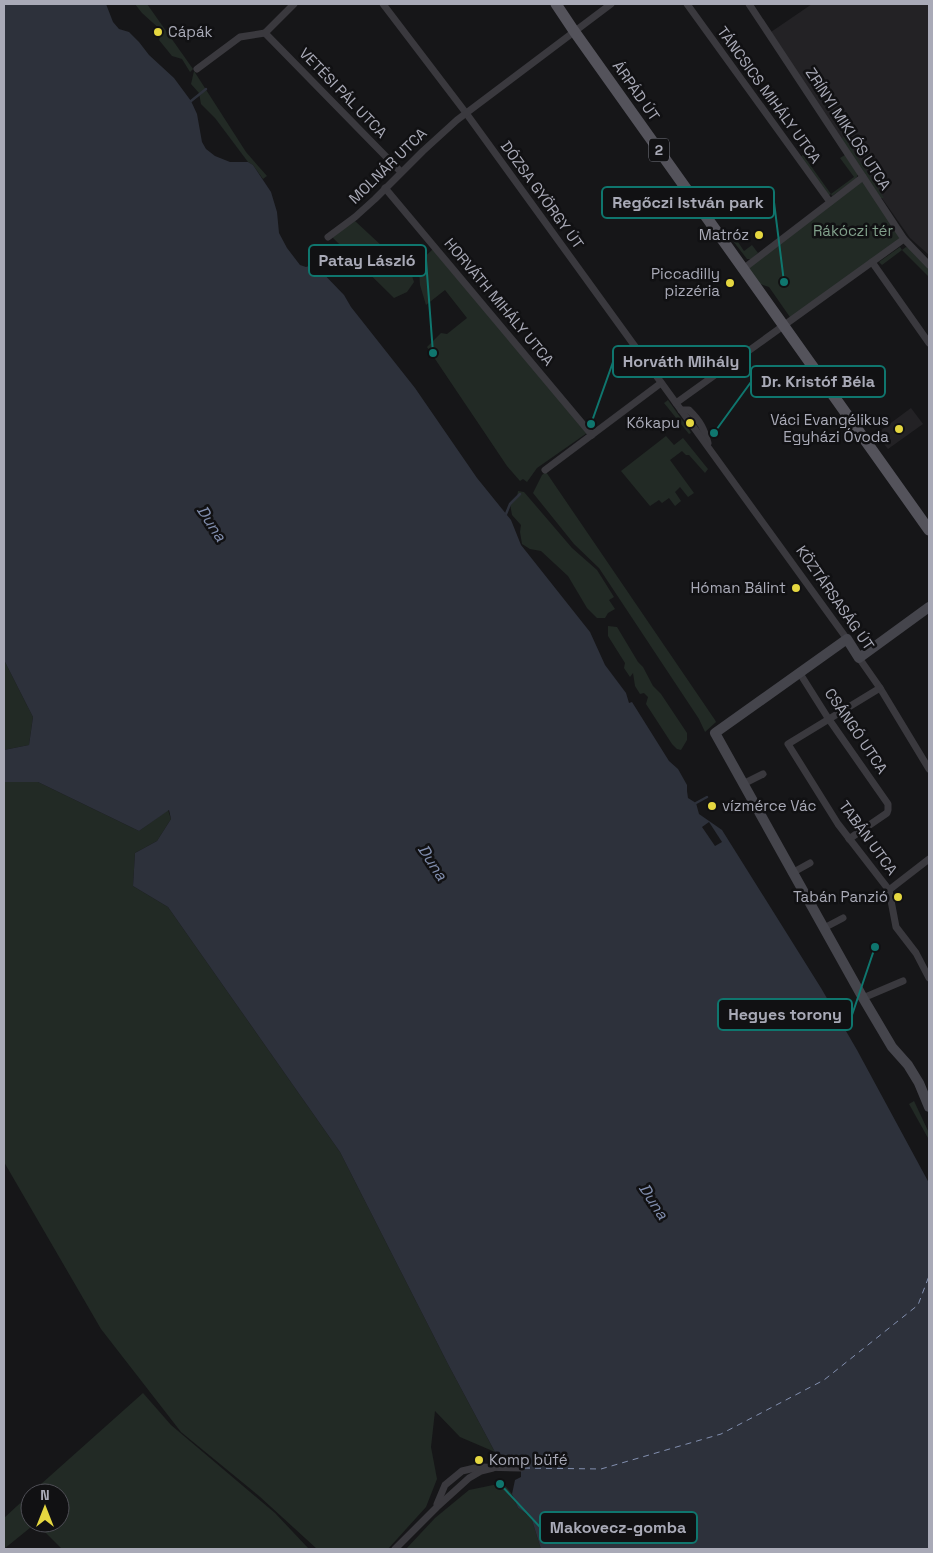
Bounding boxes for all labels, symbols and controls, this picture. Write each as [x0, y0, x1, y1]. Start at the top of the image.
place label: Cápák [168, 22, 213, 41]
street label: TÁNCSICS MIHÁLY UTCA [713, 23, 826, 167]
marker: Cápák [152, 26, 164, 38]
street label: VETÉSI PÁL UTCA [295, 43, 392, 142]
street label: ÁRPÁD ÚT [609, 57, 664, 125]
street label: ZRÍNYI MIKLÓS UTCA [802, 64, 895, 194]
street label: MOLNÁR UTCA [345, 123, 431, 208]
street label: DÓZSA GYÖRGY ÚT [497, 137, 588, 253]
road number: 2 [649, 138, 669, 162]
callout: Regőczi István park [602, 187, 774, 218]
text: Regőczi István park [612, 192, 764, 213]
park label: Rákóczi tér [813, 221, 893, 240]
place label: Matróz [699, 225, 749, 244]
marker: Matróz [753, 229, 765, 241]
street label: HORVÁTH MIHÁLY UTCA [440, 234, 559, 370]
callout: Patay László [309, 245, 426, 276]
text: Patay László [319, 250, 416, 271]
place label: Piccadilly pizzéria [651, 264, 720, 300]
marker: Piccadilly pizzéria [724, 277, 736, 289]
callout: Horváth Mihály [613, 346, 750, 377]
text: Horváth Mihály [623, 351, 739, 372]
callout: Dr. Kristóf Béla [751, 366, 885, 397]
text: Dr. Kristóf Béla [761, 371, 875, 392]
place label: Váci Evangélikus Egyházi Óvoda [770, 410, 889, 446]
place label: Kőkapu [627, 413, 680, 432]
marker: Kőkapu [684, 417, 696, 429]
marker: Váci Evangélikus Egyházi Óvoda [893, 423, 905, 435]
water label: Duna [192, 501, 232, 546]
street label: KÖZTÁRSASÁG ÚT [792, 542, 879, 654]
place label: Hóman Bálint [691, 578, 786, 597]
marker: Hóman Bálint [790, 582, 802, 594]
street label: CSÁNGÓ UTCA [821, 684, 892, 778]
place label: vízmérce Vác [722, 796, 816, 815]
street label: TABÁN UTCA [835, 797, 902, 879]
marker: vízmérce Vác [706, 800, 718, 812]
water label: Duna [413, 840, 453, 885]
place label: Tabán Panzió [793, 887, 888, 906]
marker: Tabán Panzió [892, 891, 904, 903]
callout: Hegyes torony [718, 999, 852, 1030]
text: Hegyes torony [728, 1004, 842, 1025]
water label: Duna [634, 1179, 674, 1224]
place label: Komp büfé [489, 1450, 568, 1469]
marker: Komp büfé [473, 1454, 485, 1466]
north arrow [20, 1483, 70, 1533]
text: N [40, 1486, 50, 1504]
callout: Makovecz-gomba [540, 1512, 697, 1543]
text: Makovecz-gomba [550, 1517, 686, 1538]

